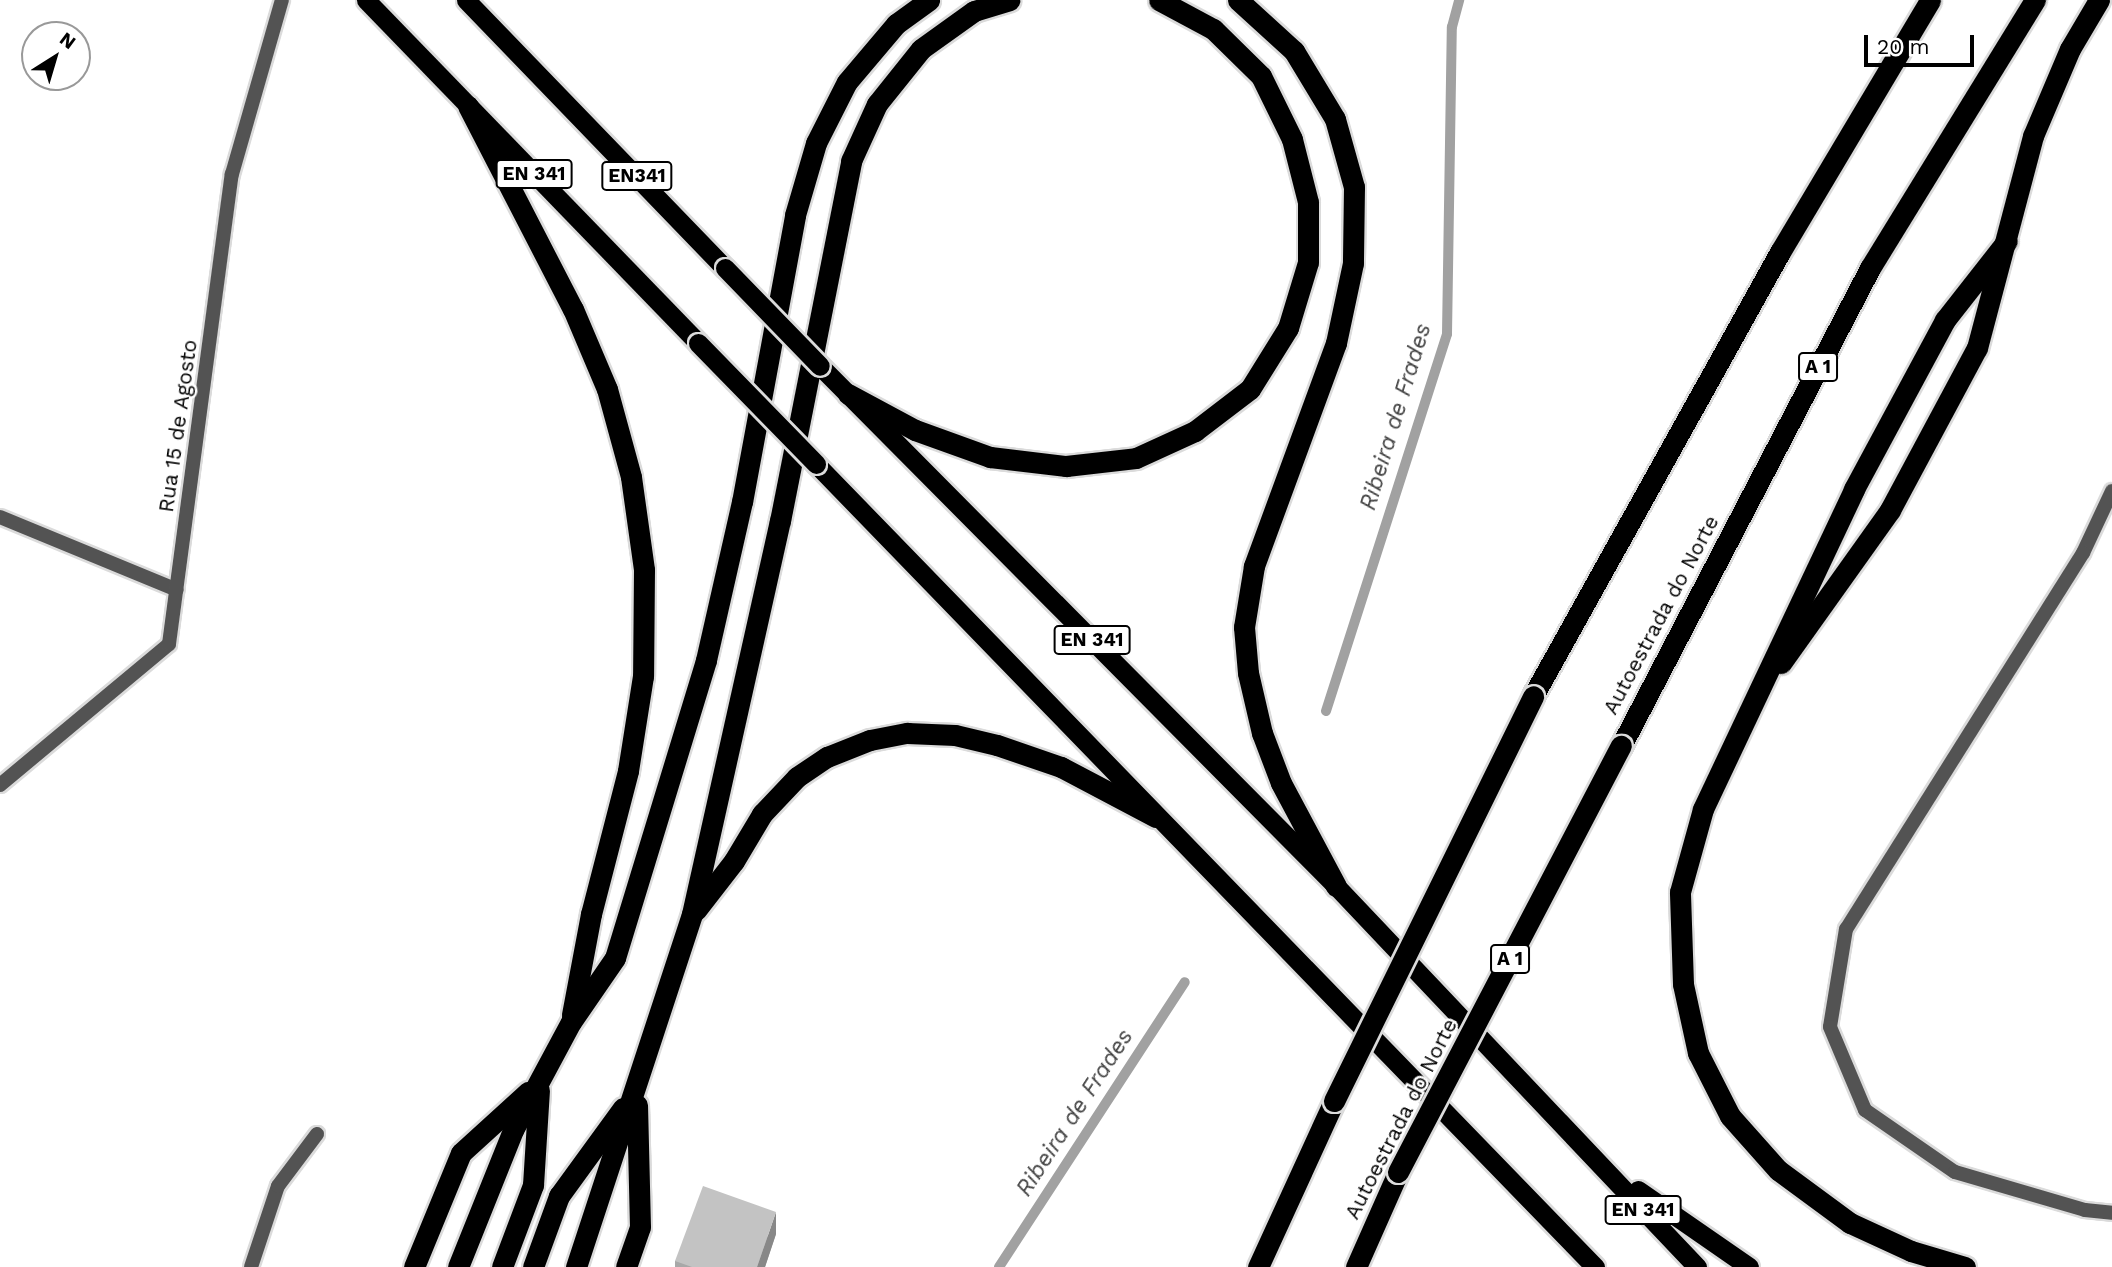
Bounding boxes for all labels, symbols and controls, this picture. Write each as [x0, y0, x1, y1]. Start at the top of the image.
north arrow [21, 21, 91, 91]
scale bar [1867, 21, 1977, 65]
text: N [55, 27, 80, 54]
text: 20 m [1877, 34, 1929, 59]
road number: EN 341 [496, 158, 572, 190]
road number: EN341 [600, 160, 674, 192]
water label: Ribeira de Frades [1355, 320, 1437, 514]
street label: Rua 15 de Agosto [153, 337, 203, 515]
road number: A 1 [1797, 352, 1839, 382]
street label: Autoestrada do Norte [1598, 511, 1724, 719]
road number: EN 341 [1054, 624, 1130, 656]
road number: A 1 [1489, 944, 1531, 974]
street label: Autoestrada do Norte [1339, 1014, 1463, 1224]
water label: Ribeira de Frades [1011, 1024, 1139, 1202]
road number: EN 341 [1604, 1194, 1682, 1226]

